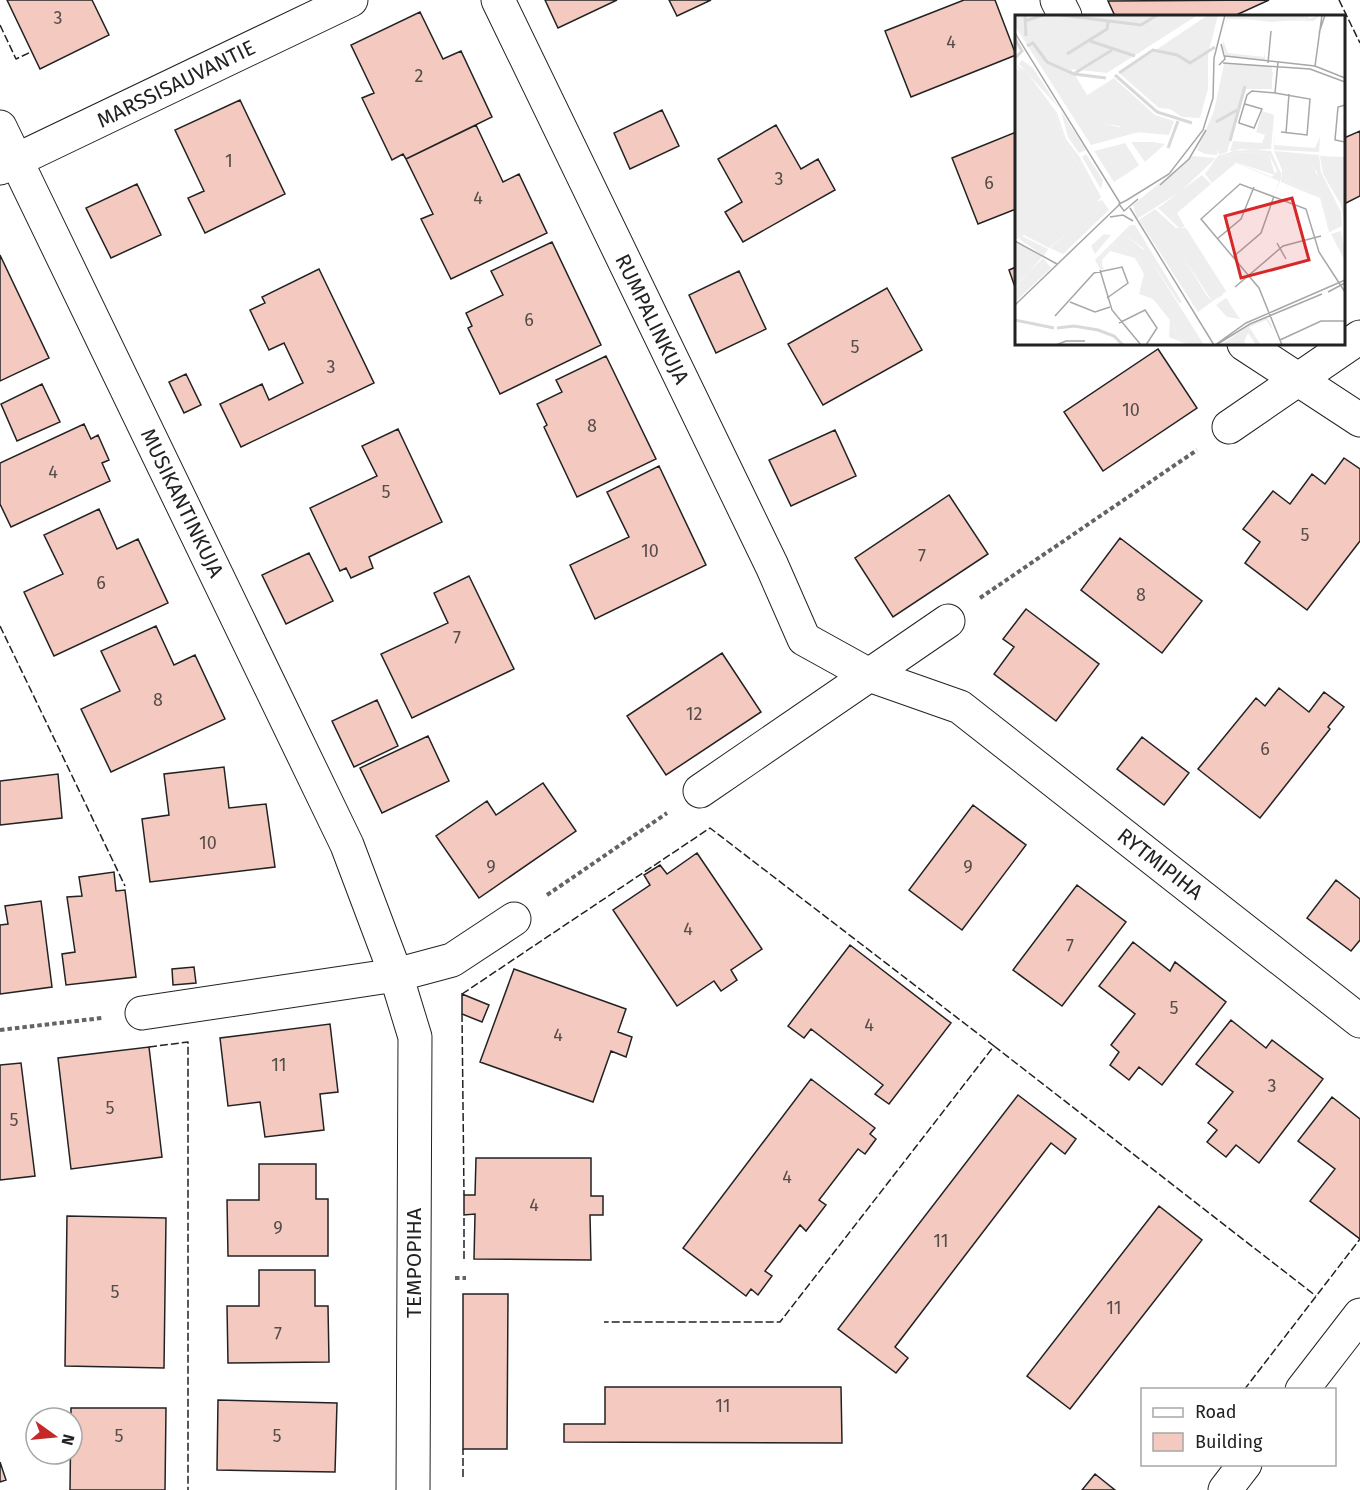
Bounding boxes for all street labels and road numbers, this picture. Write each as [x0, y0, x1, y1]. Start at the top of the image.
street label: MARSSISAUVANTIE [93, 34, 259, 134]
street label: RUMPALINKUJA [609, 250, 695, 388]
street label: MUSIKANTINKUJA [135, 424, 229, 582]
street label: RYTMIPIHA [1112, 823, 1208, 905]
street label: TEMPOPIHA [401, 1208, 427, 1318]

